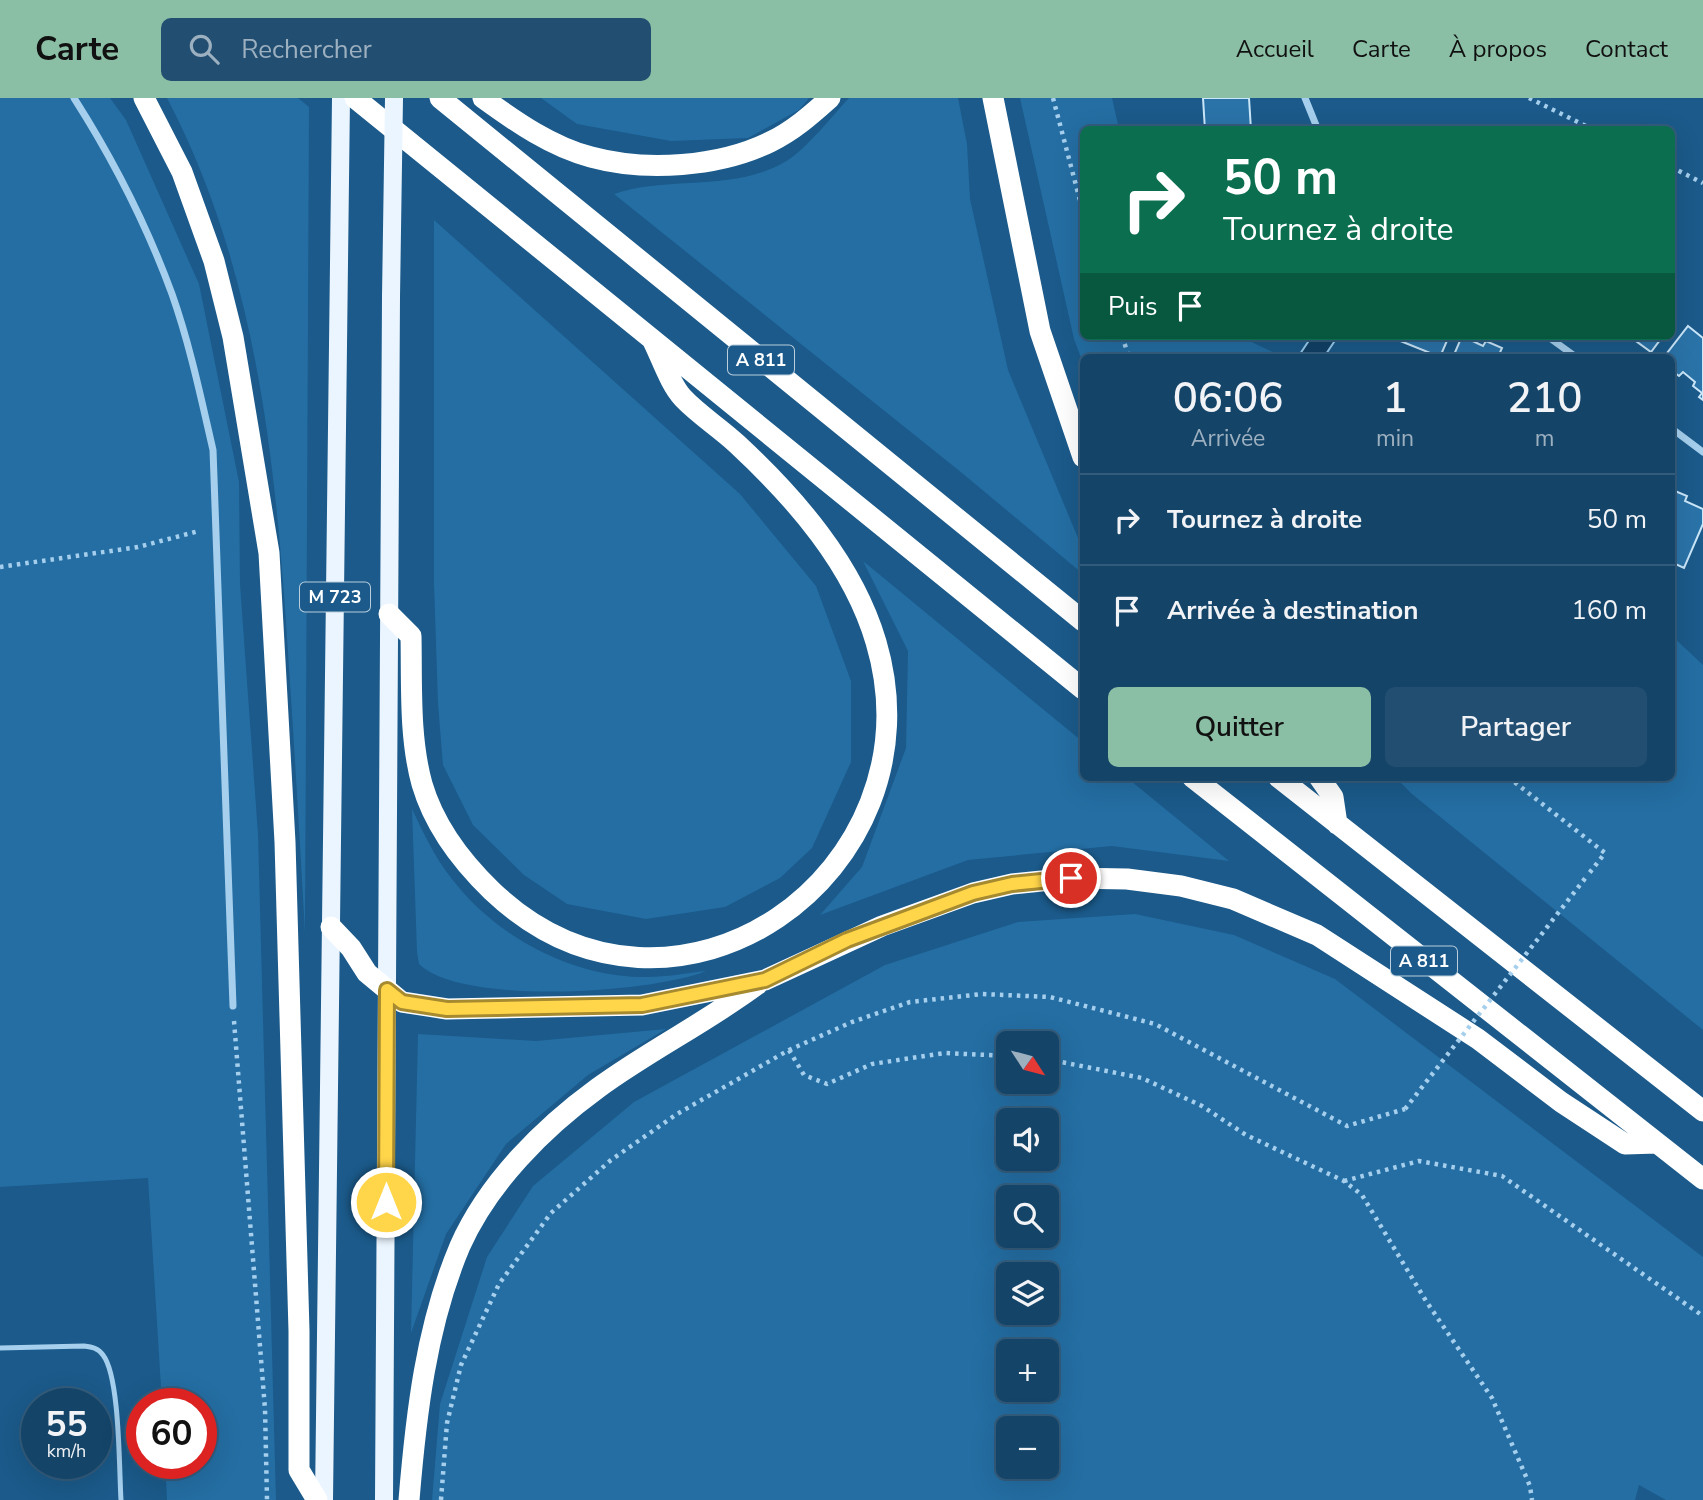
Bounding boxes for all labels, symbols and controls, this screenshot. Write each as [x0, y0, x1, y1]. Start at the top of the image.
search box [161, 18, 651, 81]
text: Carte [35, 27, 119, 72]
icon: search [185, 30, 223, 68]
text: Rechercher [241, 32, 372, 67]
text: Accueil [1236, 33, 1314, 65]
text: Carte [1352, 33, 1411, 65]
text: À propos [1449, 33, 1547, 65]
text: Contact [1585, 33, 1668, 65]
text: 50 m [1223, 144, 1338, 211]
icon: right [1108, 154, 1199, 245]
text: Tournez à droite [1223, 208, 1454, 251]
icon: arrive [1171, 287, 1209, 325]
text: Puis [1108, 289, 1157, 324]
road number: A 811 [728, 346, 794, 374]
text: 06:06 [1173, 370, 1283, 427]
text: 1 [1382, 370, 1408, 427]
text: 210 [1507, 370, 1582, 427]
text: Arrivée [1191, 423, 1265, 454]
text: min [1376, 423, 1414, 454]
text: m [1535, 423, 1554, 454]
icon: right [1108, 501, 1146, 539]
text: Tournez à droite [1167, 502, 1362, 537]
text: 50 m [1587, 502, 1647, 537]
road number: M 723 [300, 583, 370, 612]
icon: arrive [1108, 592, 1146, 630]
text: Arrivée à destination [1167, 593, 1418, 628]
text: 160 m [1571, 593, 1647, 628]
button: Quitter [1108, 687, 1371, 767]
button: Partager [1385, 687, 1647, 767]
pin [1041, 848, 1101, 908]
icon: arrive [1052, 859, 1090, 897]
road number: A 811 [1391, 946, 1457, 976]
north arrow [996, 1031, 1059, 1094]
map controls [996, 1031, 1059, 1479]
button: sound [996, 1108, 1059, 1171]
position arrow [349, 1165, 423, 1239]
button: search [996, 1185, 1059, 1248]
button: layers [996, 1262, 1059, 1325]
button: + [996, 1339, 1059, 1402]
speed limit sign: 60 [126, 1388, 217, 1479]
text: 55 [45, 1401, 88, 1448]
button: − [996, 1416, 1059, 1479]
text: km/h [47, 1439, 86, 1463]

